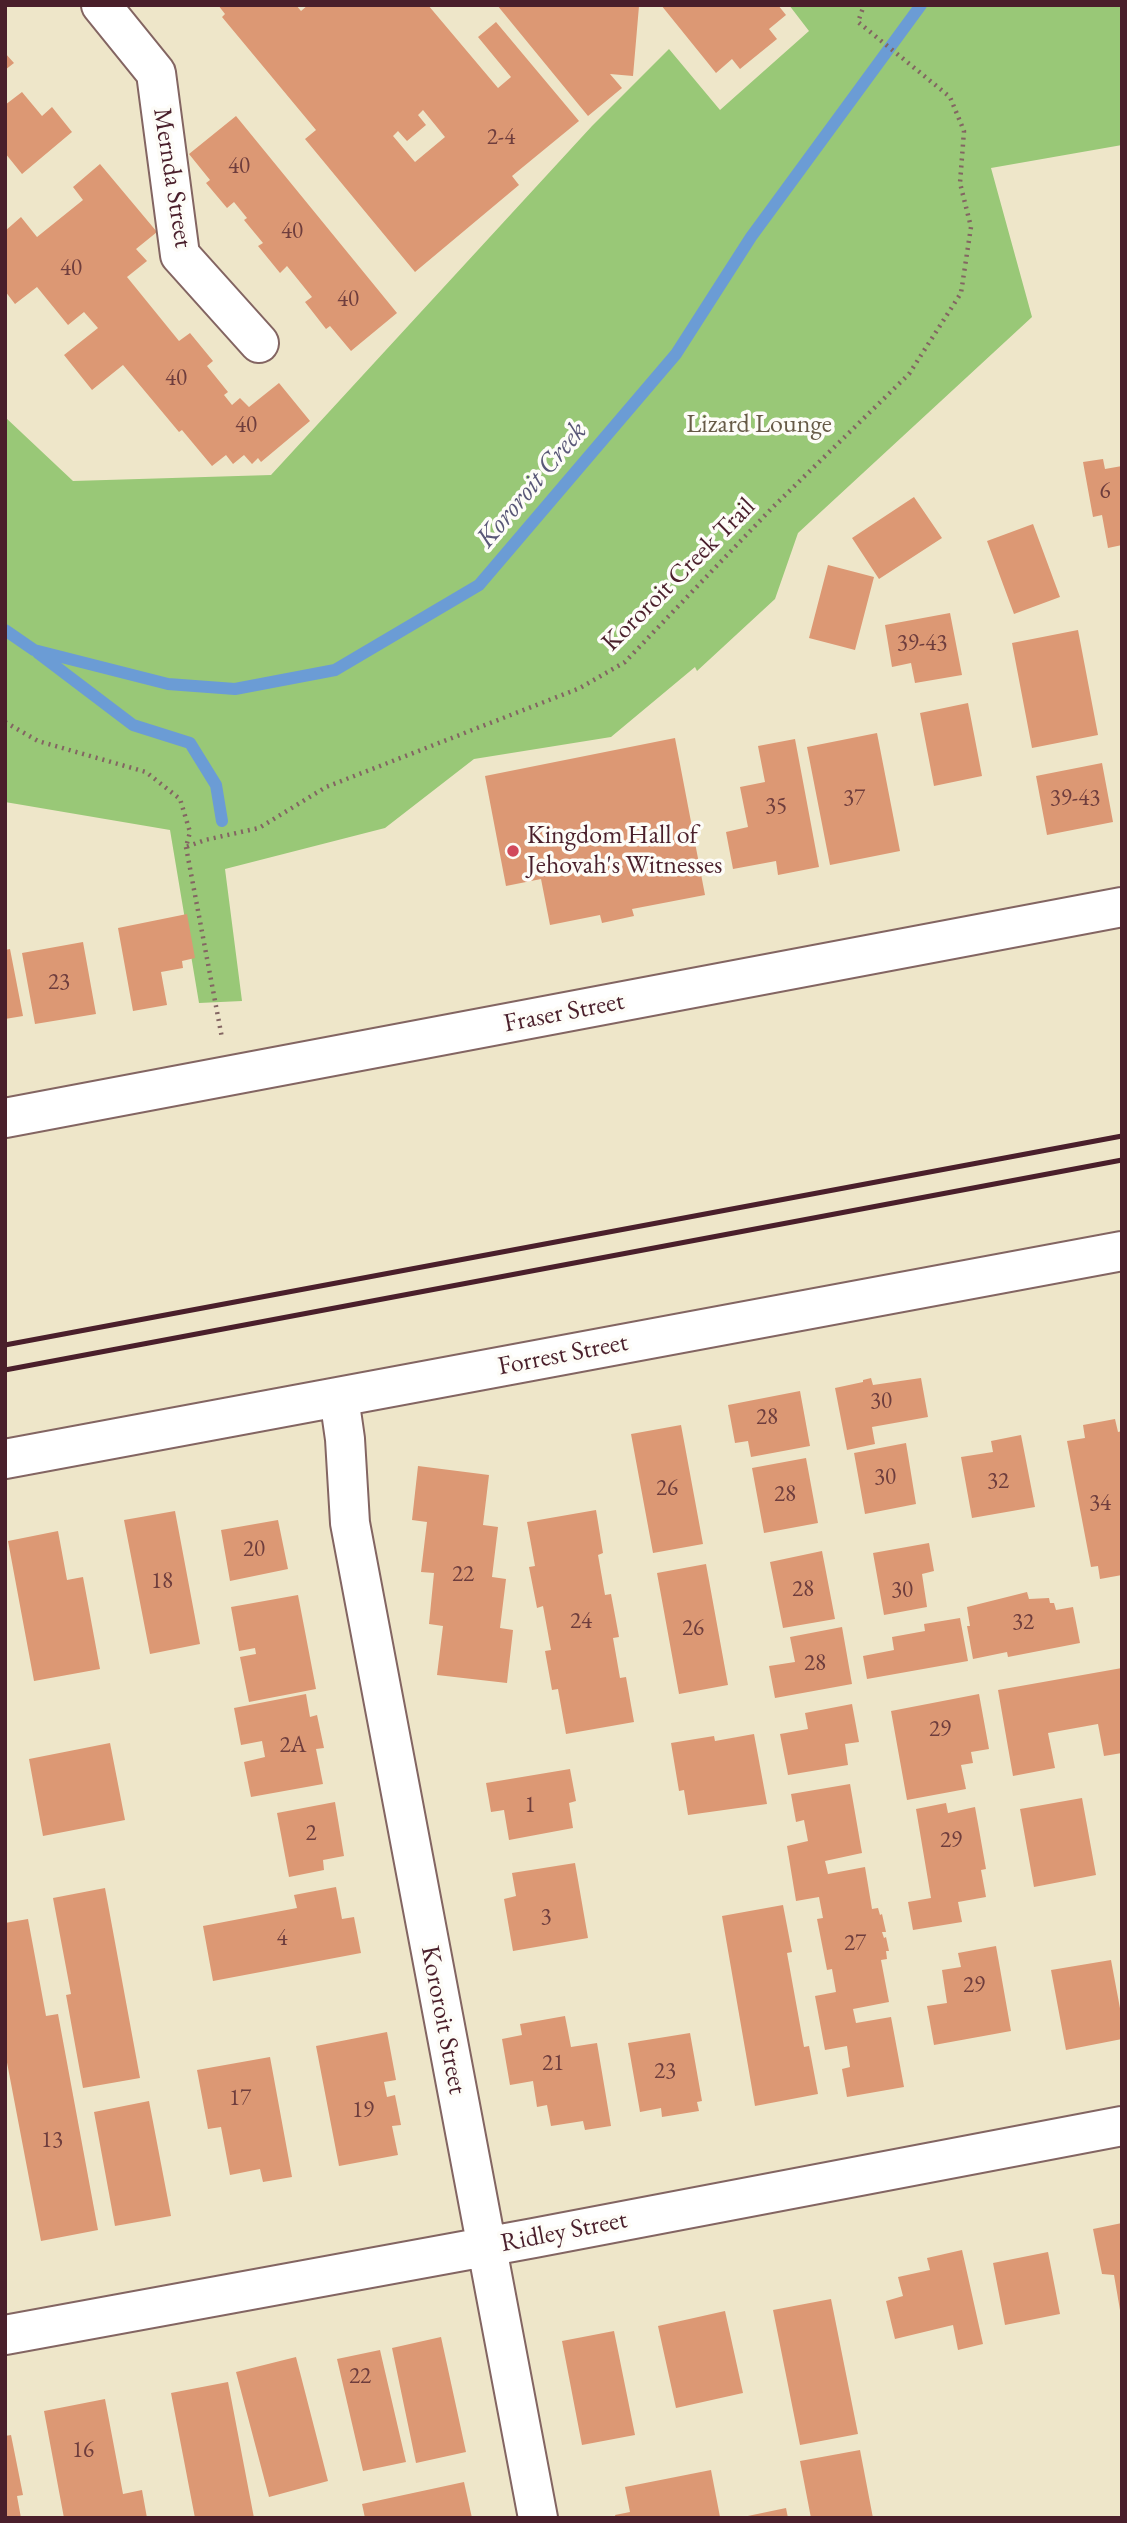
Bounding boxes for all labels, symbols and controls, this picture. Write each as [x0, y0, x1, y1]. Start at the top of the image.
street label: Mernda Street [146, 106, 198, 250]
house number: 2-4 [487, 124, 515, 152]
house number: 40 [228, 153, 250, 181]
house number: 40 [281, 218, 303, 246]
house number: 40 [60, 255, 82, 283]
house number: 40 [337, 286, 359, 314]
house number: 40 [165, 365, 187, 393]
park label: Lizard Lounge [686, 409, 832, 441]
house number: 40 [235, 412, 257, 440]
water label: Kororoit Creek [470, 415, 594, 555]
house number: 6 [1099, 478, 1111, 506]
street label: Kororoit Creek Trail [596, 492, 762, 658]
house number: 39-43 [897, 630, 947, 658]
house number: 37 [843, 785, 865, 813]
house number: 39-43 [1050, 785, 1100, 813]
house number: 35 [765, 793, 787, 821]
place label: Kingdom Hall of Jehovah's Witnesses [527, 820, 722, 882]
marker: Kingdom Hall of Jehovah's Witnesses [505, 843, 521, 859]
house number: 23 [48, 969, 70, 997]
street label: Fraser Street [501, 986, 627, 1040]
street label: Forrest Street [495, 1327, 631, 1383]
house number: 30 [870, 1388, 892, 1416]
house number: 28 [756, 1404, 778, 1432]
house number: 30 [874, 1464, 896, 1492]
house number: 32 [987, 1468, 1009, 1496]
house number: 26 [656, 1475, 678, 1503]
house number: 28 [774, 1481, 796, 1509]
house number: 34 [1089, 1490, 1111, 1518]
house number: 20 [243, 1536, 265, 1564]
house number: 22 [452, 1561, 474, 1589]
house number: 18 [151, 1568, 173, 1596]
house number: 28 [792, 1576, 814, 1604]
house number: 30 [891, 1577, 913, 1605]
house number: 24 [570, 1608, 592, 1636]
house number: 32 [1012, 1609, 1034, 1637]
house number: 26 [682, 1615, 704, 1643]
house number: 28 [804, 1650, 826, 1678]
house number: 29 [929, 1716, 951, 1744]
house number: 2A [280, 1732, 306, 1760]
house number: 1 [524, 1792, 536, 1820]
house number: 2 [305, 1820, 317, 1848]
house number: 29 [940, 1827, 962, 1855]
house number: 3 [540, 1904, 552, 1932]
house number: 4 [276, 1925, 288, 1953]
house number: 27 [844, 1930, 866, 1958]
street label: Kororoit Street [413, 1943, 473, 2097]
house number: 29 [963, 1972, 985, 2000]
house number: 21 [542, 2050, 564, 2078]
house number: 23 [654, 2058, 676, 2086]
house number: 17 [229, 2085, 251, 2113]
house number: 19 [352, 2097, 374, 2125]
house number: 13 [41, 2127, 63, 2155]
street label: Ridley Street [498, 2204, 630, 2260]
house number: 22 [349, 2363, 371, 2391]
house number: 16 [72, 2437, 94, 2465]

